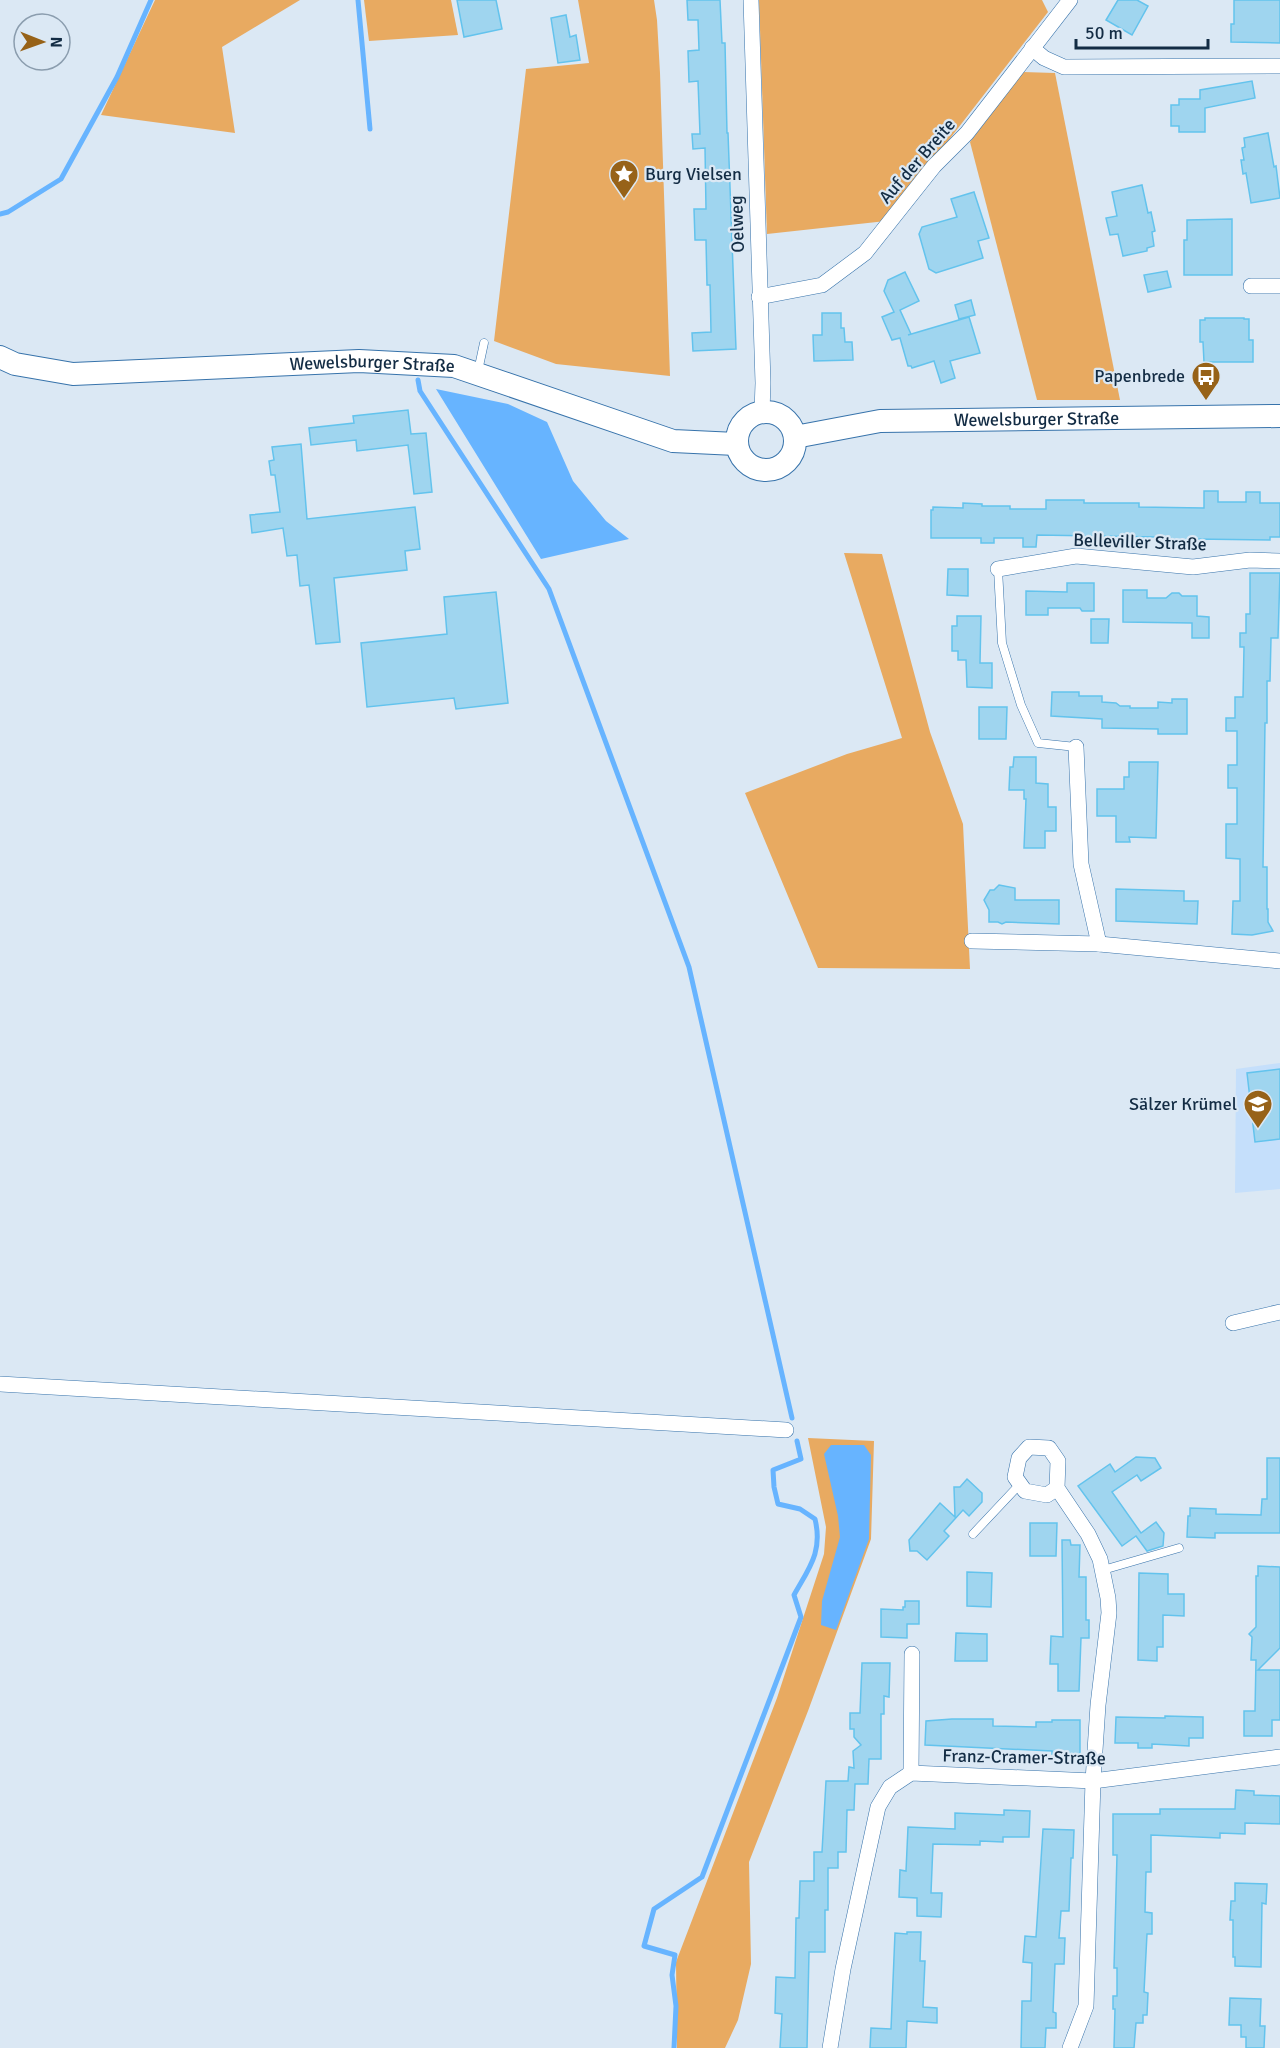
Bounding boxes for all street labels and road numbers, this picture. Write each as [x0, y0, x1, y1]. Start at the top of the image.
street label: Auf der Breite [874, 114, 960, 208]
street label: Oelweg [725, 195, 749, 253]
street label: Wewelsburger Straße [289, 350, 456, 377]
street label: Wewelsburger Straße [954, 407, 1119, 431]
street label: Belleviller Straße [1073, 529, 1207, 555]
street label: Franz-Cramer-Straße [942, 1745, 1106, 1769]

